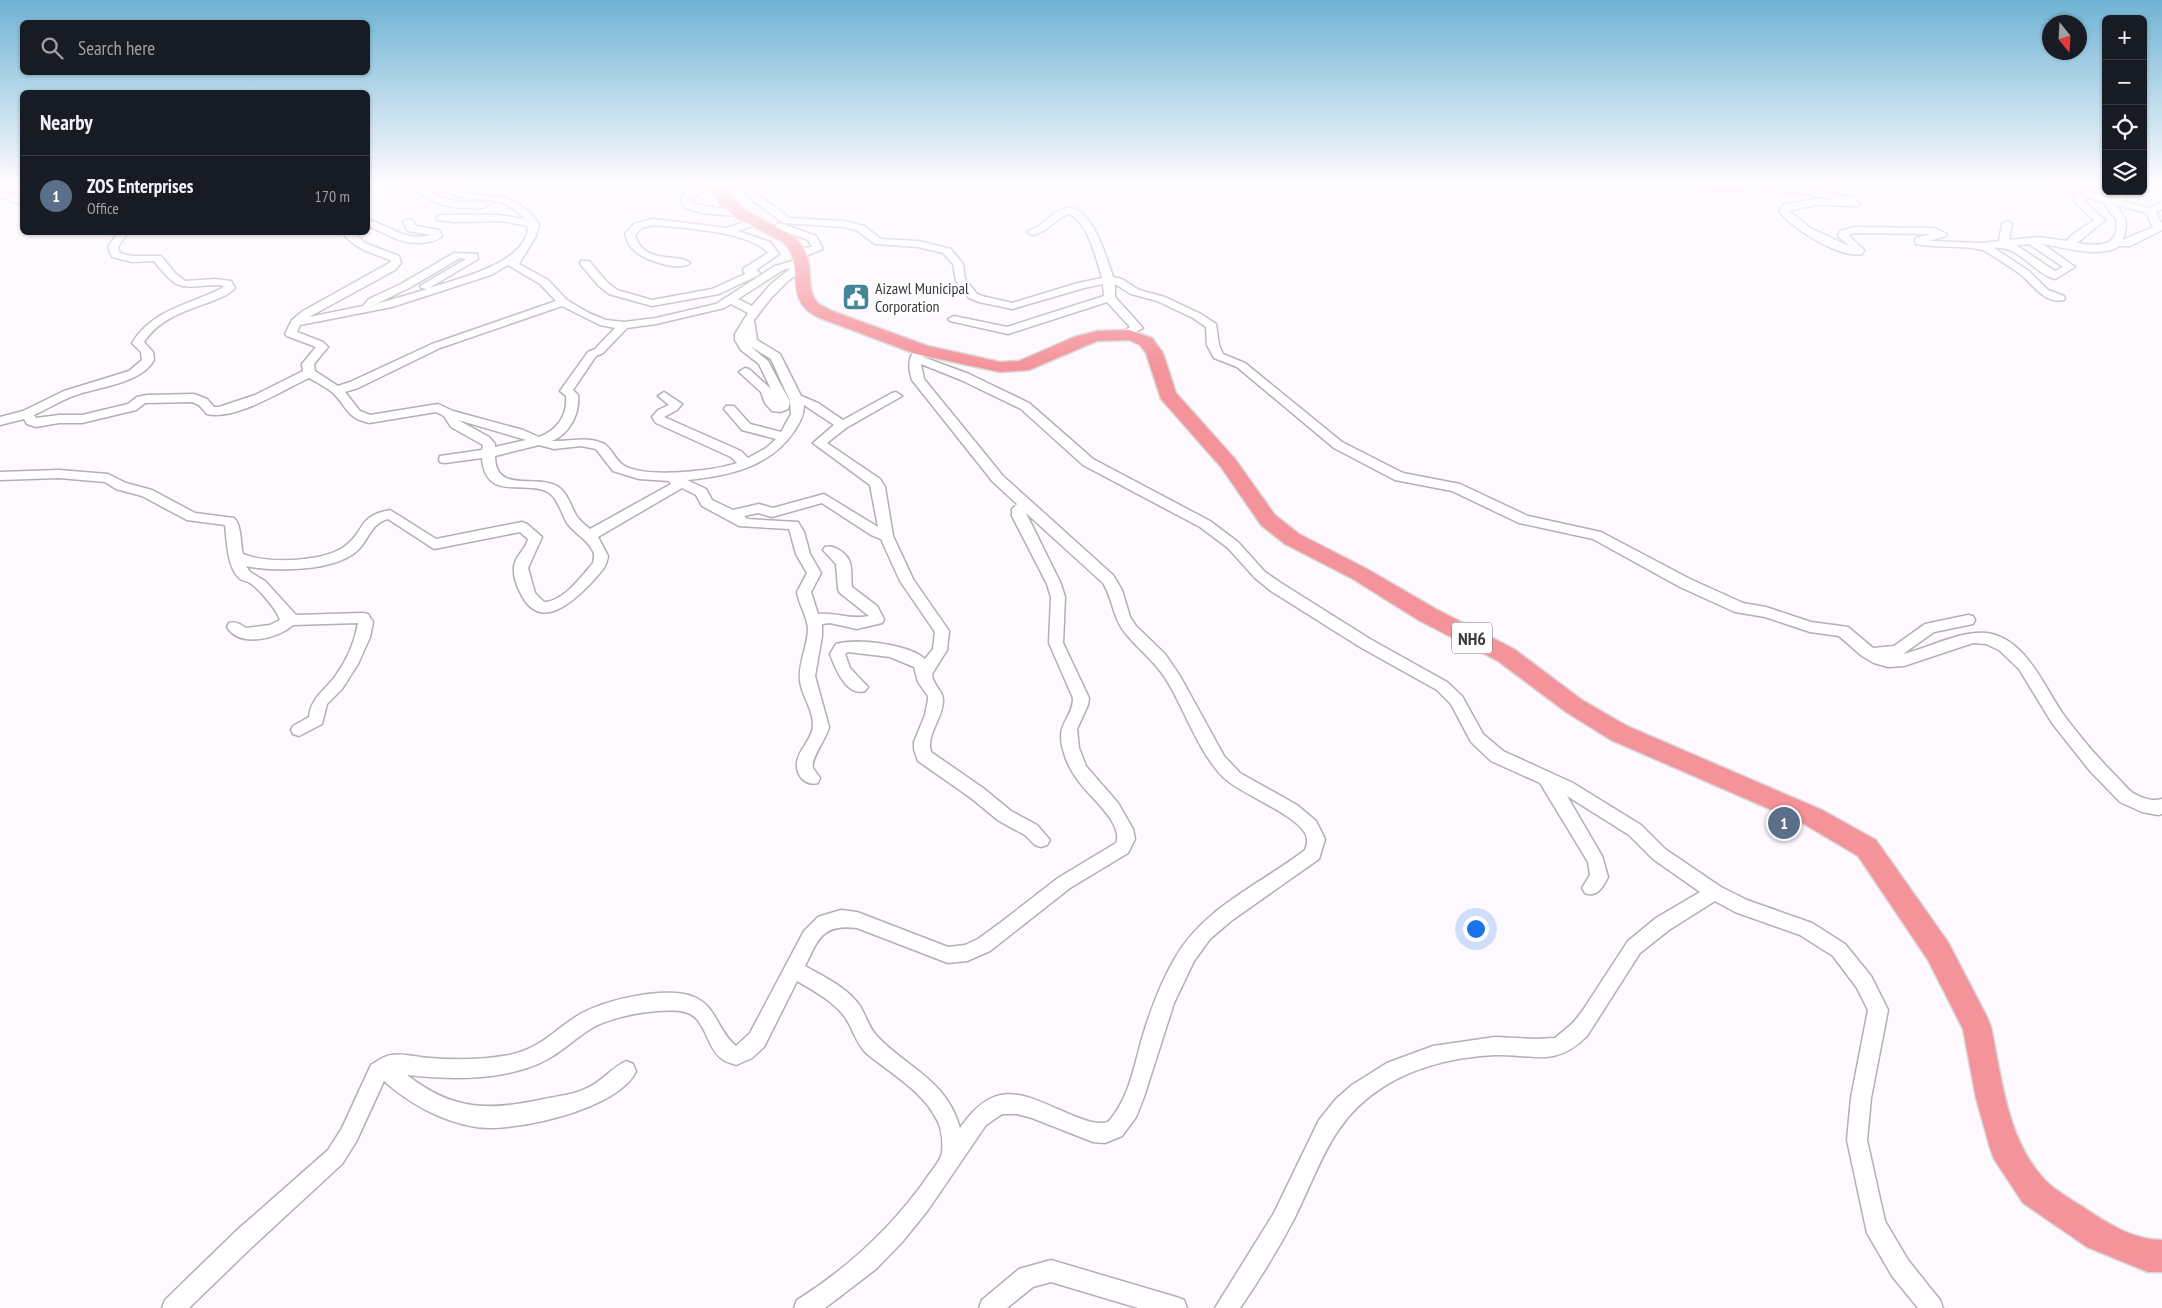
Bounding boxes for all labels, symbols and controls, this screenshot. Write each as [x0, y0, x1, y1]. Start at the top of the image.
north arrow [2042, 15, 2087, 60]
map controls [2102, 15, 2147, 195]
button: + [2102, 15, 2147, 60]
search box [20, 20, 370, 75]
icon: search [38, 34, 66, 62]
text: Search here [78, 36, 155, 60]
button: − [2102, 60, 2147, 105]
button: locate [2102, 105, 2147, 150]
text: Nearby [40, 109, 93, 136]
button: layers [2102, 150, 2147, 195]
text: ZOS Enterprises [87, 174, 194, 198]
text: 1 [52, 186, 60, 206]
text: 170 m [315, 186, 350, 206]
text: Office [87, 198, 119, 218]
place label: Aizawl Municipal Corporation [875, 278, 969, 316]
public building icon: Aizawl Municipal Corporation [841, 282, 871, 312]
road number: NH6 [1452, 622, 1492, 654]
pin: 1 [1768, 804, 1800, 842]
your location [1463, 916, 1489, 942]

